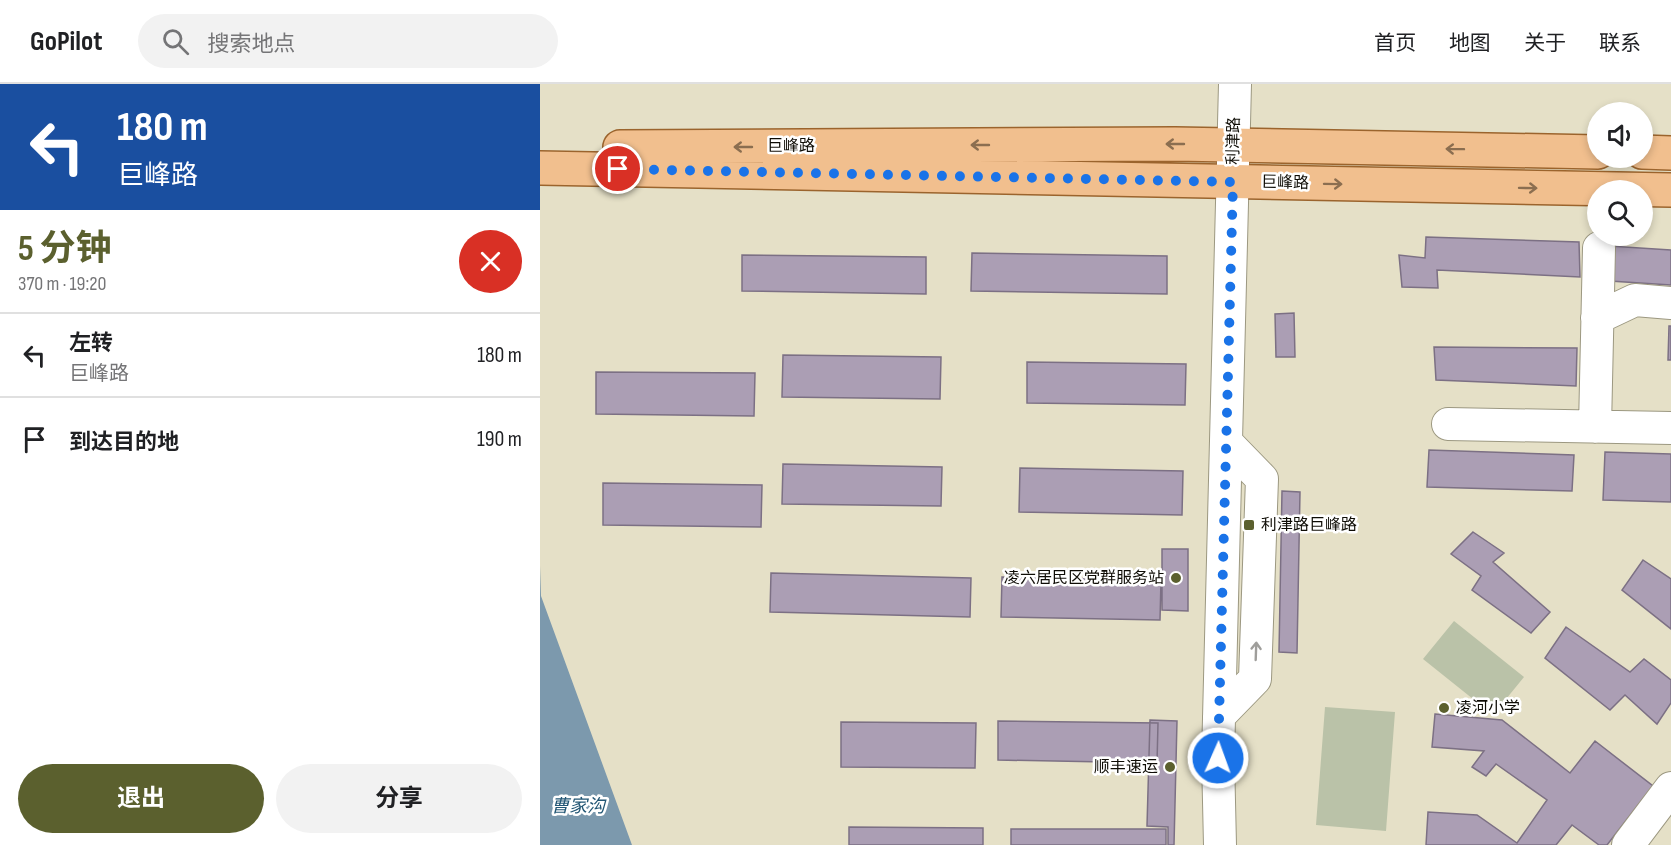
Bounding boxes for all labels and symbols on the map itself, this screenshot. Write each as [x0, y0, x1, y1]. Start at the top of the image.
street label: 利津路 [1224, 117, 1244, 165]
street label: 巨峰路 [767, 137, 815, 156]
one-way arrow [1165, 138, 1185, 150]
one-way arrow [970, 139, 990, 151]
one-way arrow [733, 141, 753, 152]
pin [592, 143, 643, 194]
one-way arrow [1446, 143, 1466, 155]
street label: 巨峰路 [1261, 173, 1309, 193]
one-way arrow [1323, 178, 1343, 190]
one-way arrow [1518, 182, 1538, 193]
place label: 利津路巨峰路 [1261, 516, 1357, 535]
marker: 利津路巨峰路 [1242, 518, 1256, 532]
place label: 凌六居民区党群服务站 [1004, 569, 1164, 588]
marker: 凌六居民区党群服务站 [1169, 571, 1183, 585]
one-way arrow [1251, 642, 1262, 662]
place label: 凌河小学 [1456, 699, 1520, 718]
marker: 凌河小学 [1437, 701, 1451, 715]
position arrow [1186, 726, 1250, 790]
place label: 顺丰速运 [1094, 758, 1158, 777]
marker: 顺丰速运 [1163, 760, 1177, 774]
water label: 曹家沟 [551, 796, 607, 817]

